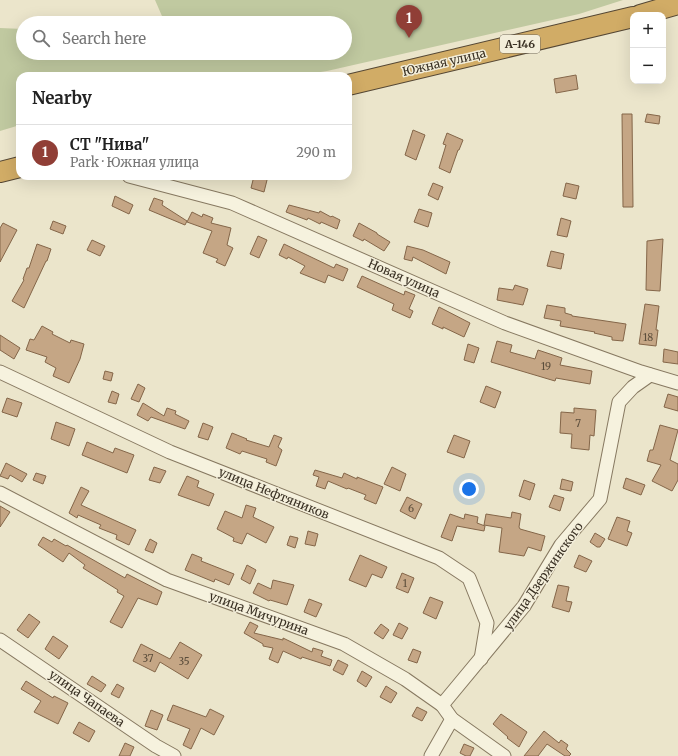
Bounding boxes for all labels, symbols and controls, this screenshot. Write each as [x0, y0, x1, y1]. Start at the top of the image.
pin: 1 [396, 5, 422, 38]
map controls [630, 12, 666, 84]
button: + [630, 12, 666, 48]
search box [16, 16, 352, 60]
icon: search [30, 27, 52, 49]
text: Search here [62, 29, 146, 48]
road number: А-146 [500, 35, 540, 53]
street label: Южная улица [401, 45, 488, 79]
button: − [630, 48, 666, 84]
text: Nearby [32, 87, 92, 109]
text: СТ "Нива" [70, 135, 149, 154]
text: 1 [42, 144, 48, 161]
text: 290 m [296, 144, 336, 161]
text: Park · Южная улица [70, 154, 199, 171]
street label: Новая улица [366, 255, 443, 301]
house number: 18 [643, 331, 653, 344]
house number: 19 [541, 360, 551, 373]
house number: 7 [575, 417, 581, 430]
street label: улица Нефтяников [217, 464, 331, 522]
your location [459, 479, 479, 499]
house number: 6 [408, 502, 414, 515]
street label: улица Дзержинского [500, 519, 586, 633]
house number: 1 [403, 577, 408, 590]
street label: улица Мичурина [207, 588, 311, 638]
house number: 37 [142, 652, 154, 665]
house number: 35 [178, 655, 190, 668]
street label: улица Чапаева [46, 666, 128, 730]

